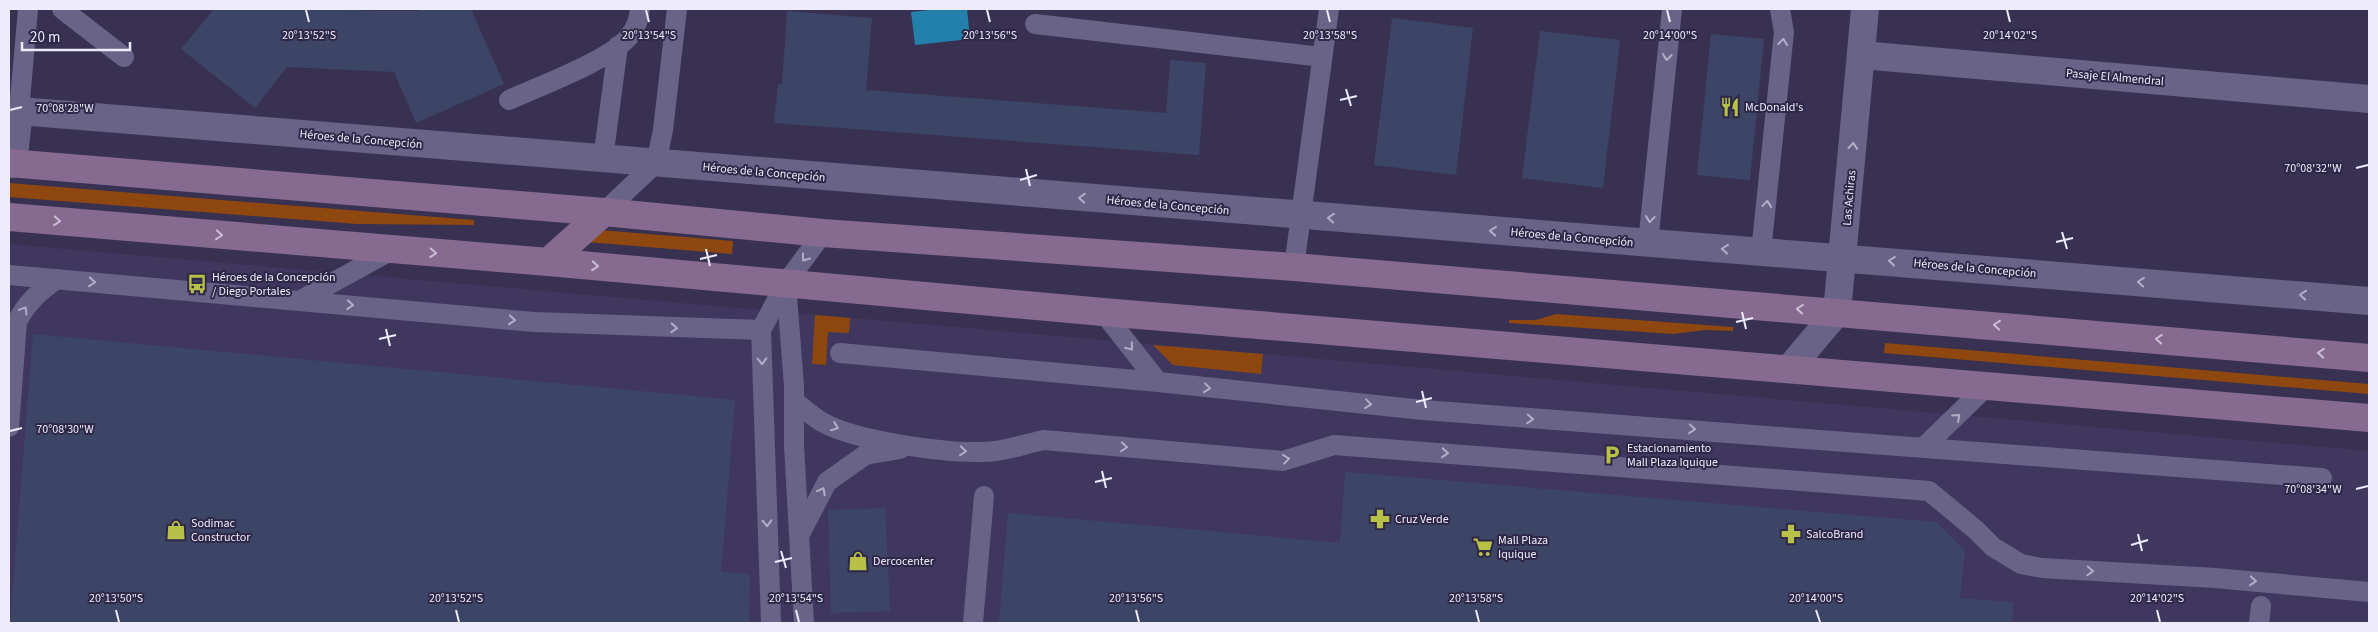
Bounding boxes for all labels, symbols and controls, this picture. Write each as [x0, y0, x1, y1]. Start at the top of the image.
scale bar [22, 20, 130, 52]
text: 20 m [30, 27, 60, 48]
text: 20°13'52"S [282, 27, 336, 44]
text: 20°13'54"S [622, 27, 676, 44]
text: 20°13'56"S [963, 27, 1017, 44]
text: 20°13'58"S [1303, 27, 1357, 44]
text: 20°14'00"S [1643, 27, 1697, 44]
text: 20°14'02"S [1983, 27, 2037, 44]
one-way arrow [1777, 38, 1788, 46]
one-way arrow [1662, 54, 1673, 62]
street label: Pasaje El Almendral [2065, 65, 2165, 90]
restaurant icon: McDonald's [1719, 96, 1741, 118]
place label: McDonald's [1745, 99, 1803, 116]
text: 70°08'28"W [36, 100, 94, 117]
street label: Héroes de la Concepción [299, 126, 423, 153]
one-way arrow [1847, 142, 1858, 150]
street label: Héroes de la Concepción [702, 159, 826, 186]
text: 70°08'32"W [2284, 160, 2342, 177]
street label: Las Achiras [1839, 170, 1860, 227]
one-way arrow [1078, 192, 1086, 203]
street label: Héroes de la Concepción [1106, 192, 1230, 219]
one-way arrow [1761, 199, 1772, 207]
one-way arrow [1327, 212, 1335, 223]
one-way arrow [54, 215, 62, 226]
one-way arrow [1645, 215, 1656, 223]
street label: Héroes de la Concepción [1510, 224, 1634, 251]
one-way arrow [1489, 225, 1497, 236]
one-way arrow [215, 229, 223, 240]
one-way arrow [1721, 244, 1729, 255]
one-way arrow [430, 248, 438, 259]
one-way arrow [802, 252, 811, 262]
street label: Héroes de la Concepción [1913, 255, 2037, 282]
one-way arrow [1888, 256, 1896, 267]
one-way arrow [592, 260, 600, 271]
place label: Héroes de la Concepción / Diego Portales [212, 269, 335, 300]
bus stop icon: Héroes de la Concepción / Diego Portales [186, 273, 208, 295]
one-way arrow [88, 276, 96, 287]
one-way arrow [2137, 277, 2145, 288]
one-way arrow [2299, 290, 2307, 301]
one-way arrow [346, 299, 354, 310]
one-way arrow [1796, 304, 1804, 315]
one-way arrow [17, 306, 27, 315]
one-way arrow [508, 314, 516, 325]
one-way arrow [1993, 320, 2001, 331]
one-way arrow [670, 322, 678, 333]
one-way arrow [2155, 334, 2163, 345]
one-way arrow [1125, 342, 1134, 351]
one-way arrow [2316, 348, 2324, 359]
one-way arrow [757, 357, 767, 365]
one-way arrow [1203, 382, 1211, 393]
one-way arrow [1364, 398, 1372, 409]
one-way arrow [1526, 413, 1534, 424]
one-way arrow [1951, 414, 1960, 423]
text: 70°08'30"W [36, 421, 94, 438]
one-way arrow [830, 421, 839, 431]
one-way arrow [1688, 424, 1696, 435]
place label: Estacionamiento Mall Plaza Iquique [1627, 440, 1718, 471]
one-way arrow [1120, 442, 1128, 453]
parking icon: Estacionamiento Mall Plaza Iquique [1601, 444, 1623, 466]
one-way arrow [959, 445, 967, 456]
one-way arrow [1442, 448, 1450, 459]
one-way arrow [1282, 454, 1290, 465]
text: 70°08'34"W [2284, 481, 2342, 498]
one-way arrow [816, 488, 826, 497]
pharmacy icon: Cruz Verde [1369, 508, 1391, 530]
place label: Cruz Verde [1395, 511, 1449, 528]
place label: Sodimac Constructor [191, 515, 251, 546]
shop icon: Sodimac Constructor [165, 519, 187, 541]
one-way arrow [762, 519, 773, 527]
pharmacy icon: SalcoBrand [1780, 523, 1802, 545]
place label: SalcoBrand [1806, 526, 1863, 543]
place label: Mall Plaza Iquique [1498, 532, 1548, 563]
supermarket icon: Mall Plaza Iquique [1472, 536, 1494, 558]
shop icon: Dercocenter [847, 550, 869, 572]
place label: Dercocenter [873, 553, 935, 570]
one-way arrow [2087, 565, 2095, 576]
one-way arrow [2249, 575, 2257, 586]
text: 20°13'50"S [89, 590, 143, 607]
text: 20°13'52"S [429, 590, 483, 607]
text: 20°13'54"S [769, 590, 823, 607]
text: 20°13'56"S [1109, 590, 1163, 607]
text: 20°13'58"S [1449, 590, 1503, 607]
text: 20°14'00"S [1789, 590, 1843, 607]
text: 20°14'02"S [2130, 590, 2184, 607]

